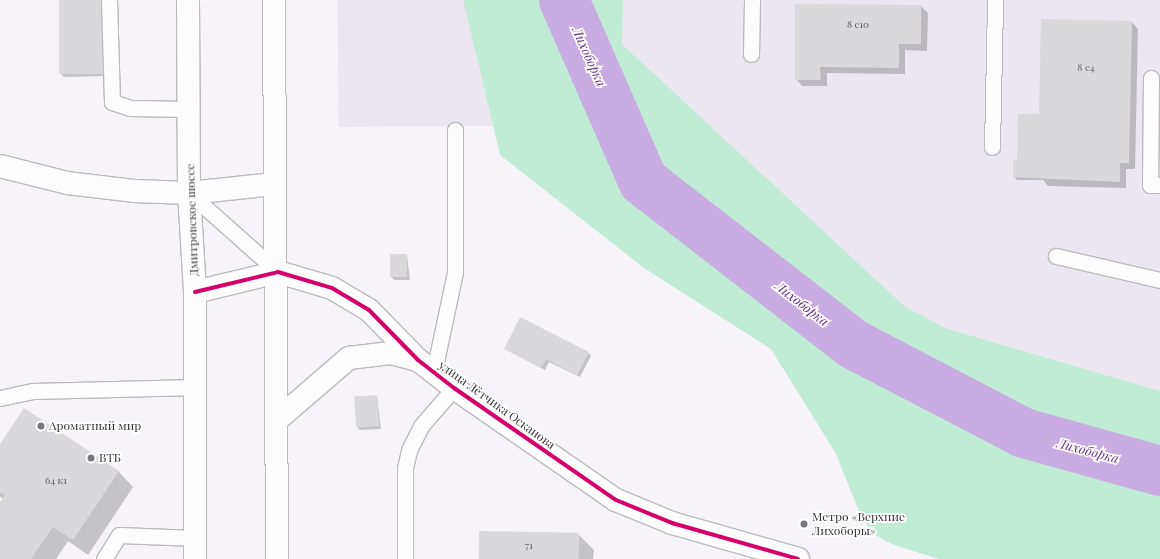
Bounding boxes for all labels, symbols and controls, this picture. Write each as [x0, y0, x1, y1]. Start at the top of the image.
house number: 8 с10 [847, 19, 869, 31]
water label: Лихоборка [569, 25, 609, 89]
house number: 8 с4 [1077, 62, 1095, 74]
street label: Дмитровское шоссе [183, 163, 201, 277]
water label: Лихоборка [772, 278, 832, 330]
street label: улица Лётчика Осканова [436, 358, 558, 452]
place label: Ароматный мир [49, 419, 141, 433]
marker: Ароматный мир [36, 421, 46, 431]
water label: Лихоборка [1055, 435, 1121, 467]
place label: ВТБ [99, 451, 121, 465]
marker: ВТБ [86, 453, 96, 463]
house number: 64 к1 [45, 475, 67, 487]
place label: Метро «Верхние Лихоборы» [812, 510, 905, 538]
marker: Метро «Верхние Лихоборы» [799, 519, 809, 529]
house number: 71 [525, 540, 533, 552]

